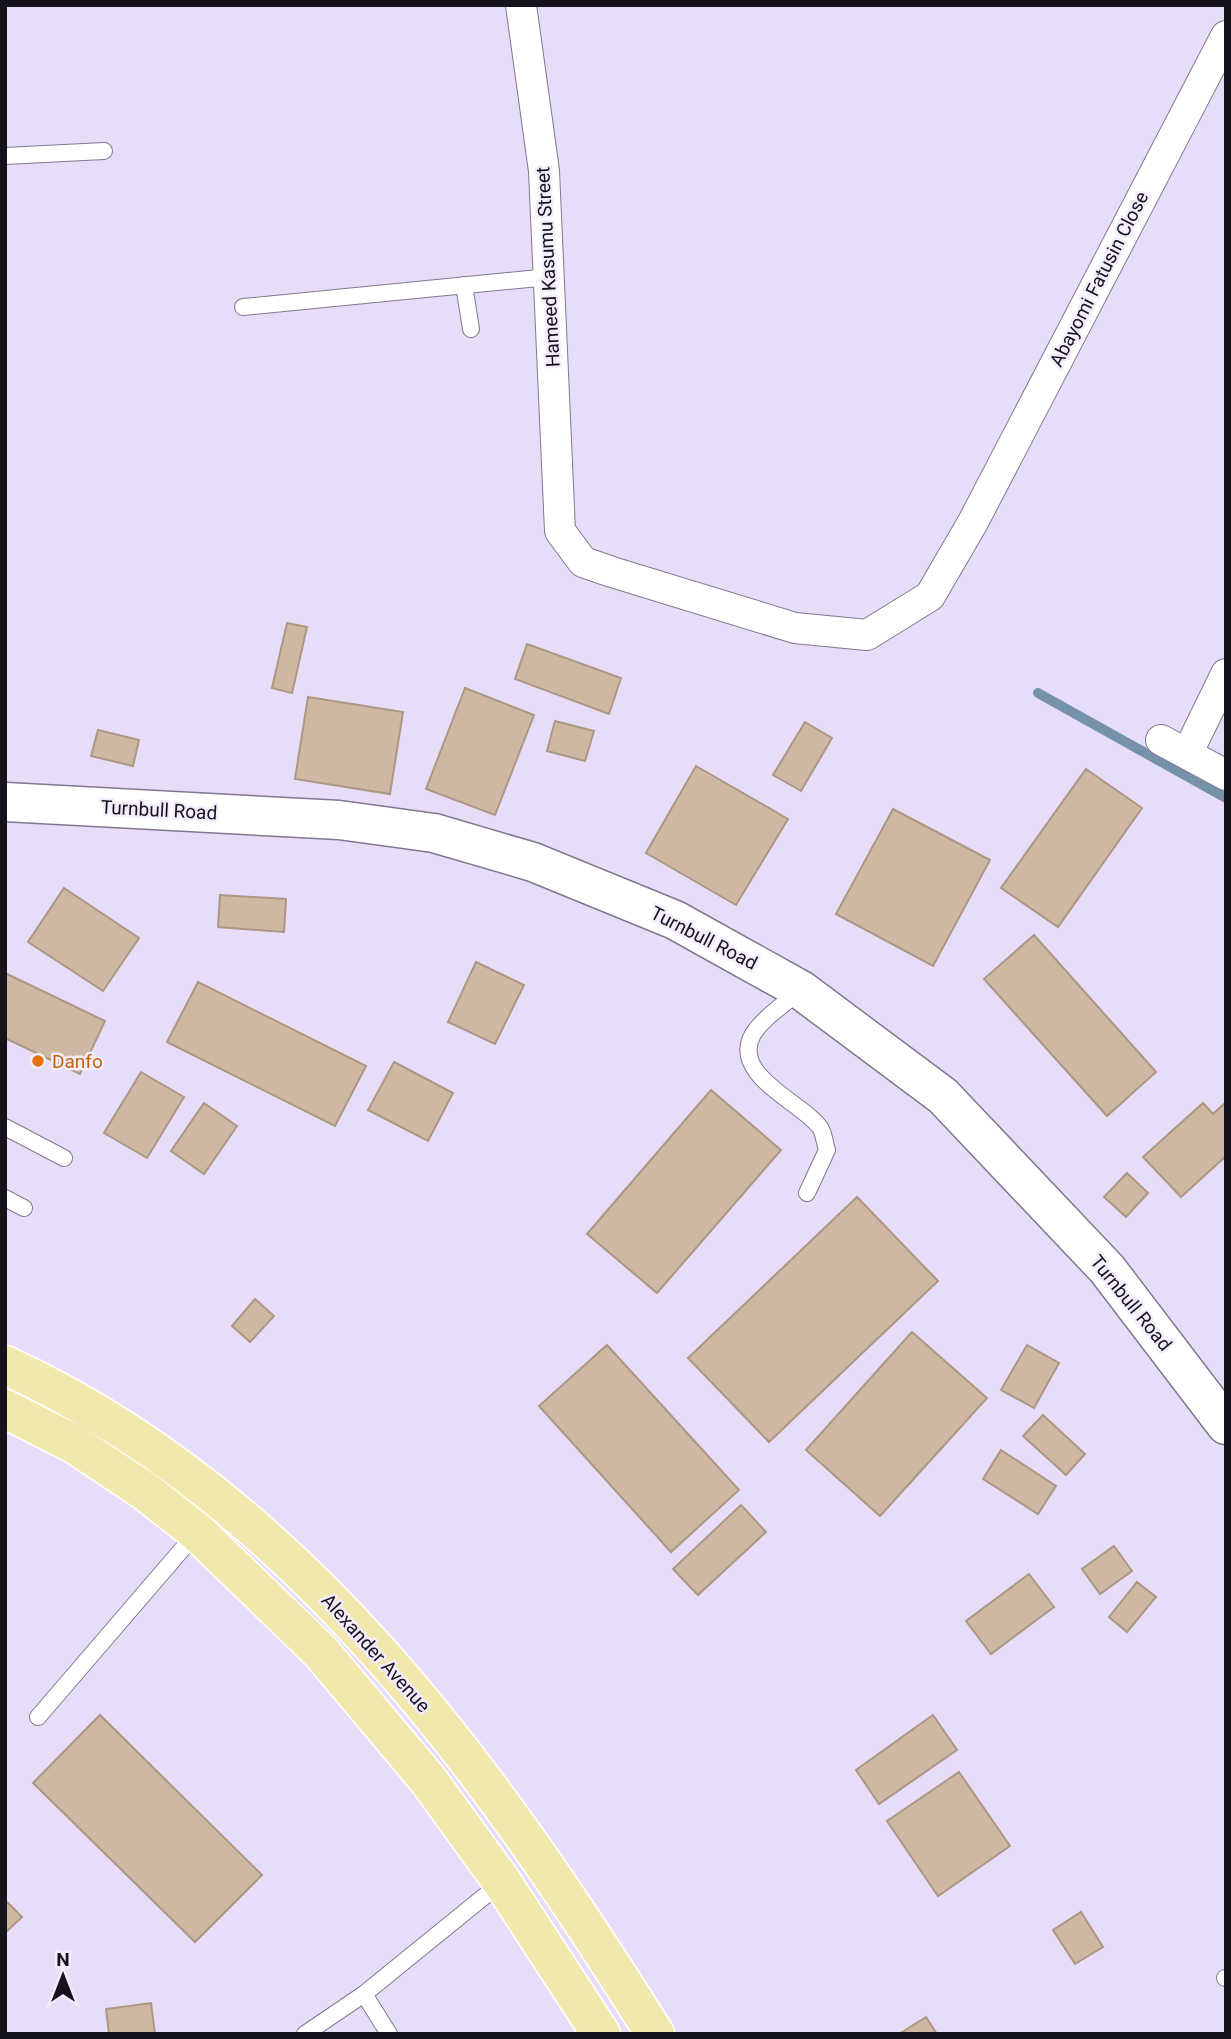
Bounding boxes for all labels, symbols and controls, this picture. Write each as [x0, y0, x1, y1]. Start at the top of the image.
street label: Hameed Kasumu Street [531, 166, 565, 368]
street label: Abayomi Fatusin Close [1045, 188, 1153, 370]
street label: Turnbull Road [100, 795, 218, 825]
street label: Turnbull Road [647, 901, 761, 975]
place label: Danfo [52, 1050, 103, 1073]
marker: Danfo [30, 1053, 46, 1069]
street label: Turnbull Road [1085, 1250, 1177, 1356]
street label: Alexander Avenue [317, 1589, 435, 1717]
north arrow [28, 1941, 98, 2011]
text: N [56, 1948, 70, 1971]

